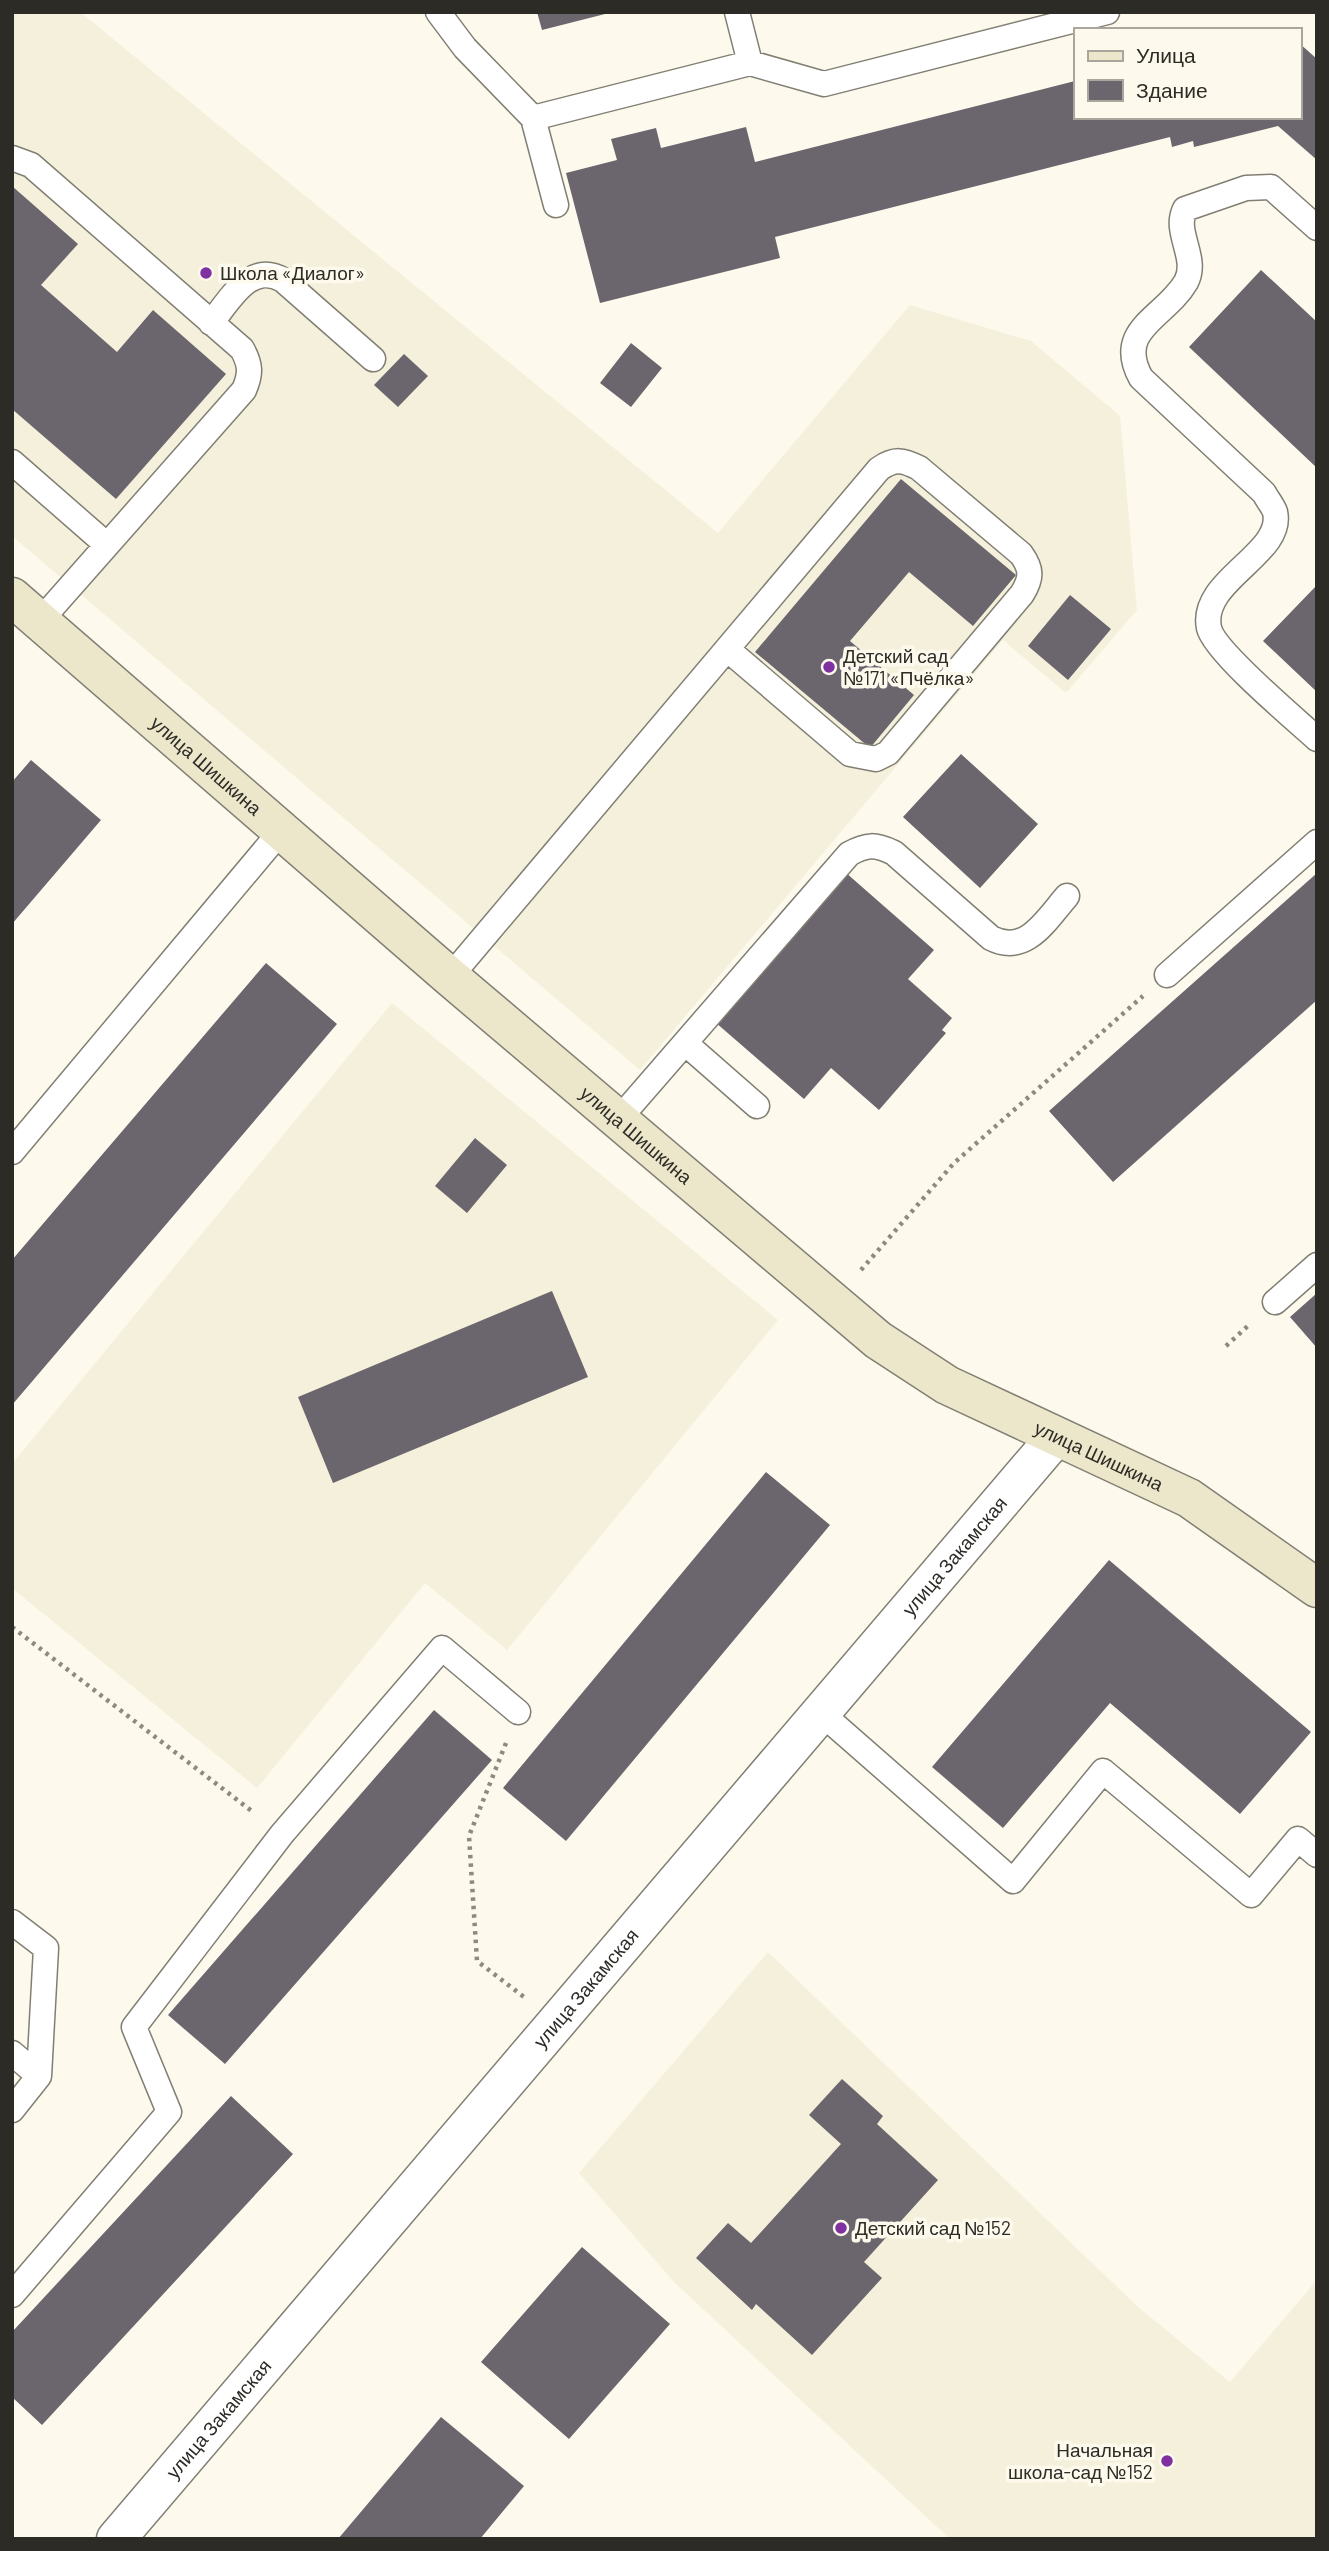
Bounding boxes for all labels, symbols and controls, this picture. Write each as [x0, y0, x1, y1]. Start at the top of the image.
legend [1074, 28, 1301, 119]
text: Улица [1136, 42, 1196, 67]
text: Здание [1136, 77, 1208, 102]
place label: Школа «Диалог» [220, 261, 365, 284]
marker: Школа «Диалог» [198, 265, 214, 281]
place label: Детский сад №171 «Пчёлка» [843, 644, 975, 689]
marker: Детский сад №171 «Пчёлка» [821, 659, 837, 675]
street label: улица Шишкина [146, 711, 267, 820]
street label: улица Шишкина [576, 1081, 697, 1189]
street label: улица Шишкина [1031, 1416, 1167, 1496]
street label: улица Закамская [897, 1491, 1011, 1620]
street label: улица Закамская [528, 1923, 643, 2052]
place label: Детский сад №152 [855, 2216, 1011, 2239]
marker: Детский сад №152 [833, 2220, 849, 2236]
street label: улица Закамская [161, 2354, 275, 2483]
place label: Начальная школа-сад №152 [1008, 2438, 1153, 2483]
marker: Начальная школа-сад №152 [1159, 2453, 1175, 2469]

